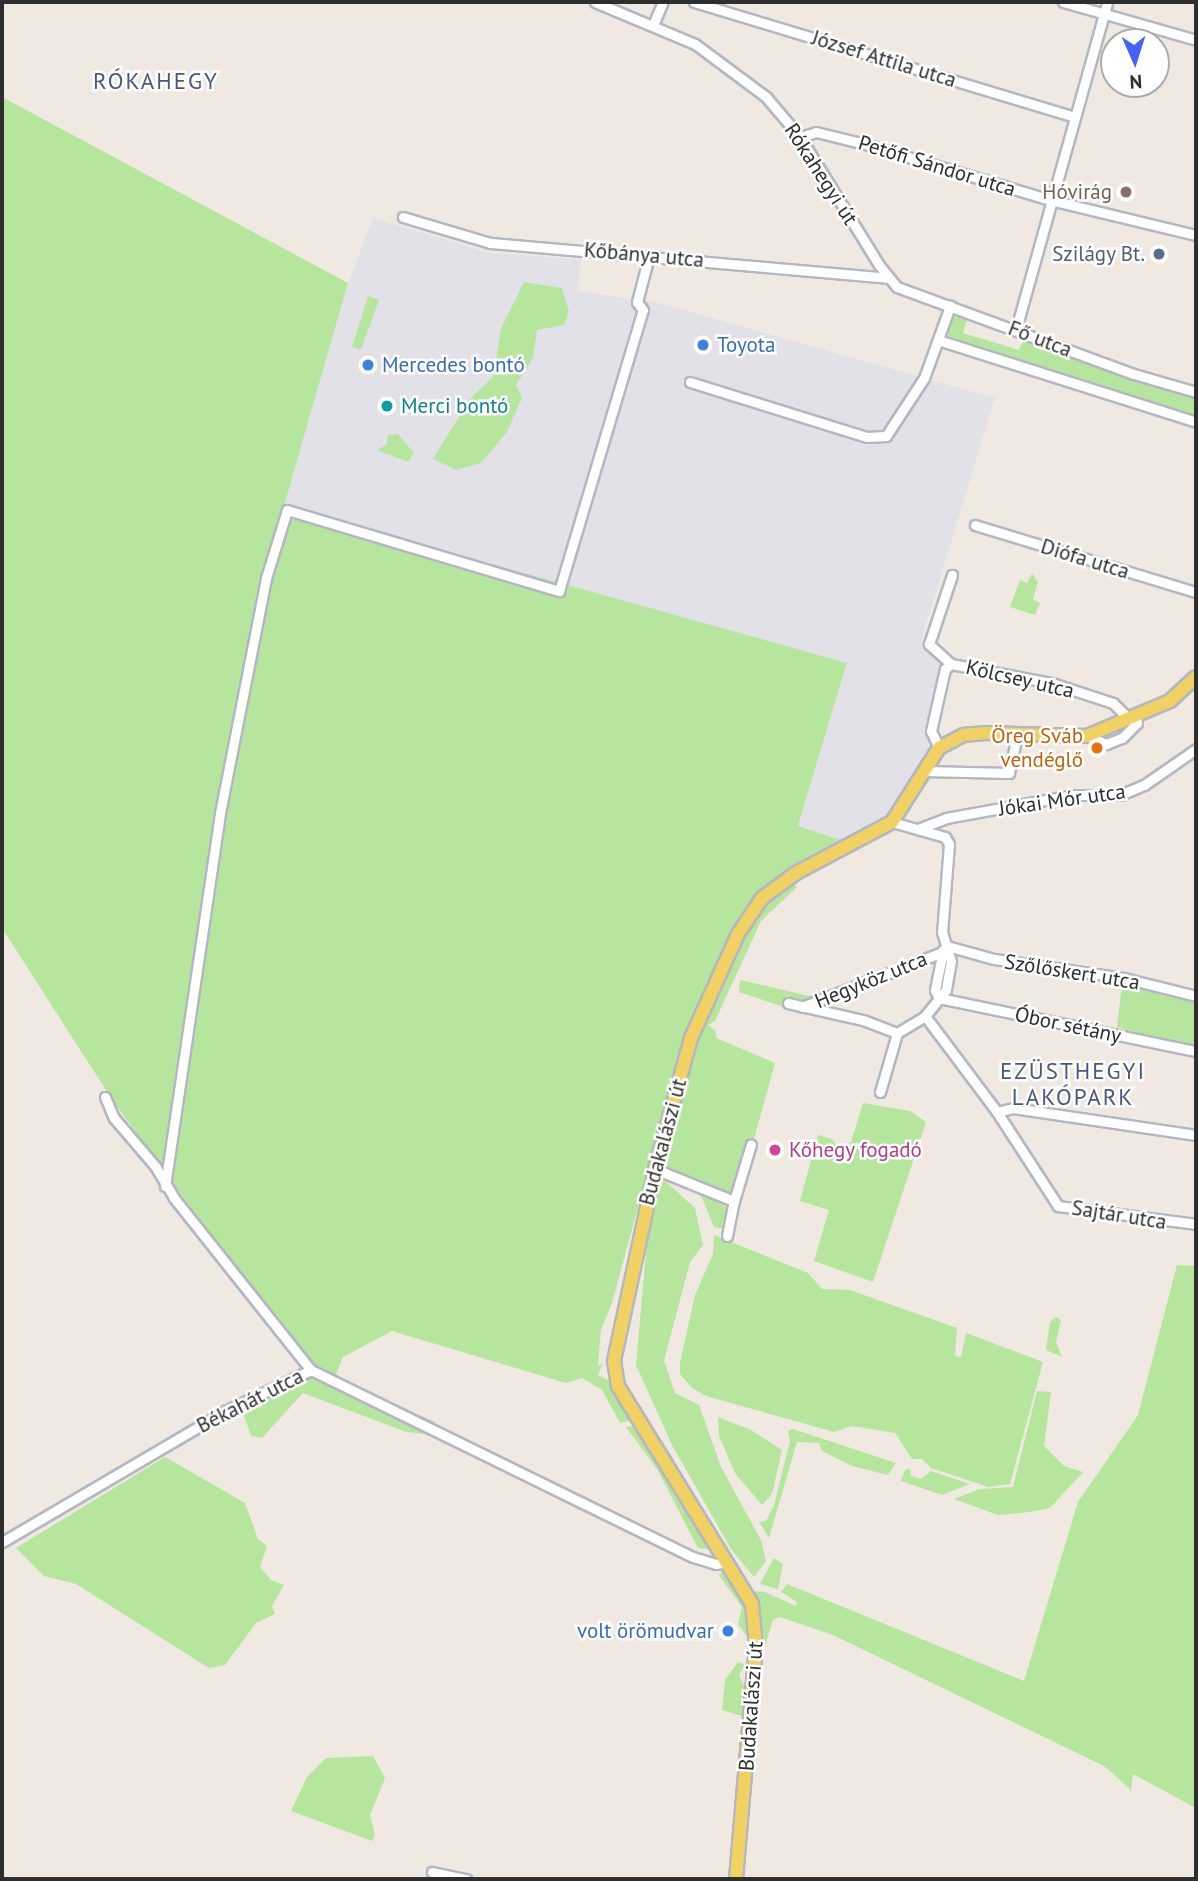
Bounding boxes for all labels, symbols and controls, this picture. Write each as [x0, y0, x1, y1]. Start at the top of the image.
street label: József Attila utca [808, 25, 960, 93]
north arrow [1100, 28, 1170, 98]
district label: RÓKAHEGY [94, 67, 218, 95]
text: N [1129, 70, 1143, 94]
street label: Rókahegyi út [779, 119, 863, 229]
street label: Petőfi Sándor utca [855, 130, 1019, 202]
place label: Hóvirág [1042, 179, 1112, 205]
marker: Hóvirág [1118, 184, 1134, 200]
street label: Kőbánya utca [583, 237, 705, 273]
place label: Szilágy Bt. [1051, 241, 1145, 267]
marker: Szilágy Bt. [1151, 246, 1167, 262]
street label: Fő utca [1005, 315, 1075, 363]
place label: Toyota [717, 332, 775, 358]
marker: Toyota [695, 337, 711, 353]
place label: Mercedes bontó [382, 352, 525, 378]
marker: Mercedes bontó [360, 357, 376, 373]
place label: Merci bontó [401, 393, 508, 419]
marker: Merci bontó [379, 398, 395, 414]
street label: Diófa utca [1038, 534, 1132, 584]
street label: Kölcsey utca [963, 654, 1077, 704]
place label: Öreg Sváb vendéglő [991, 723, 1083, 773]
marker: Öreg Sváb vendéglő [1089, 740, 1105, 756]
street label: Jókai Mór utca [997, 779, 1127, 821]
street label: Hegyköz utca [811, 946, 931, 1014]
street label: Szőlőskert utca [1002, 949, 1142, 995]
street label: Óbor sétány [1013, 1001, 1123, 1049]
district label: EZÜSTHEGYI LAKÓPARK [1001, 1057, 1145, 1111]
street label: Budakalászi út [634, 1076, 692, 1208]
place label: Kőhegy fogadó [789, 1137, 923, 1163]
marker: Kőhegy fogadó [767, 1142, 783, 1158]
street label: Sajtár utca [1070, 1195, 1168, 1235]
street label: Békahát utca [193, 1363, 307, 1439]
place label: volt örömudvar [577, 1618, 714, 1644]
marker: volt örömudvar [720, 1623, 736, 1639]
street label: Budakalászi út [734, 1640, 768, 1772]

